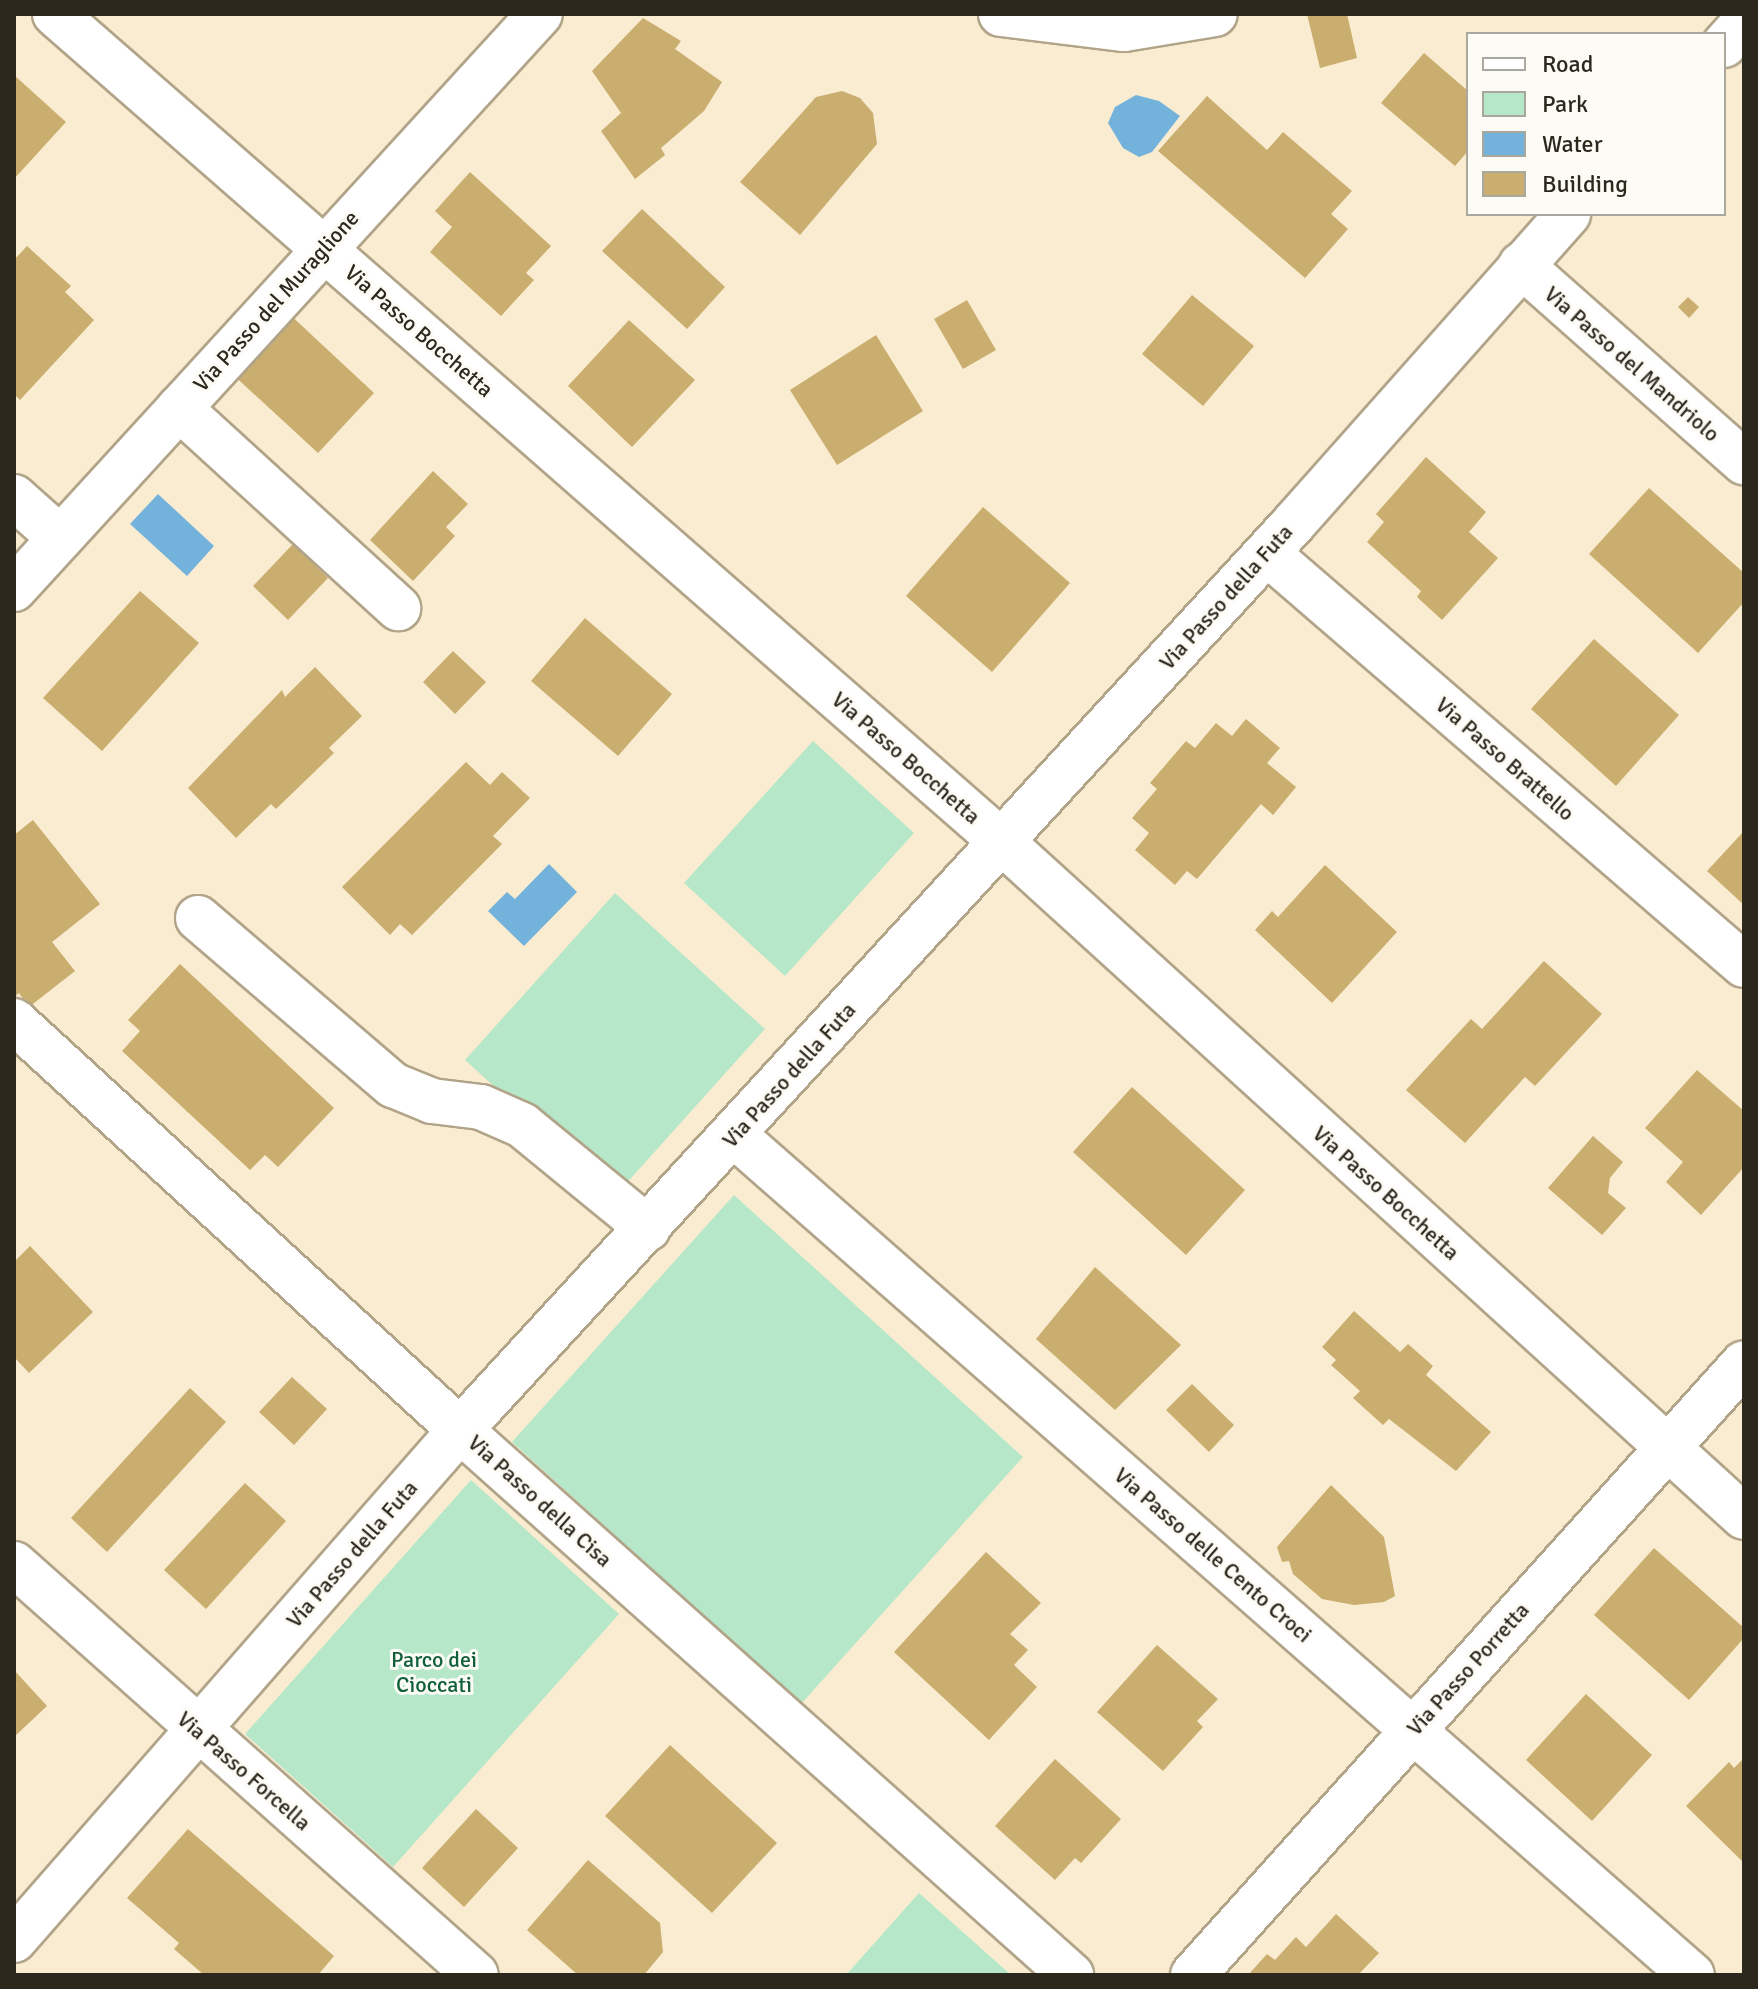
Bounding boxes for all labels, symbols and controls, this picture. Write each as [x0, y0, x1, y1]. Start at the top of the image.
legend [1466, 32, 1726, 216]
text: Road [1542, 49, 1593, 79]
text: Park [1542, 89, 1588, 119]
text: Water [1542, 129, 1602, 159]
text: Building [1542, 169, 1628, 199]
street label: Via Passo del Muraglione [188, 205, 364, 397]
street label: Via Passo Bocchetta [339, 259, 499, 403]
street label: Via Passo del Mandriolo [1539, 281, 1725, 447]
street label: Via Passo della Futa [1154, 519, 1298, 675]
street label: Via Passo Bocchetta [826, 686, 986, 830]
street label: Via Passo Brattello [1430, 692, 1580, 826]
street label: Via Passo della Futa [717, 997, 861, 1153]
street label: Via Passo Bocchetta [1307, 1120, 1465, 1266]
street label: Via Passo della Cisa [463, 1429, 617, 1573]
street label: Via Passo delle Cento Croci [1109, 1462, 1317, 1648]
street label: Via Passo della Futa [281, 1475, 423, 1633]
street label: Via Passo Porretta [1401, 1597, 1535, 1741]
park label: Parco dei Cioccati [391, 1646, 477, 1698]
street label: Via Passo Forcella [172, 1706, 316, 1836]

